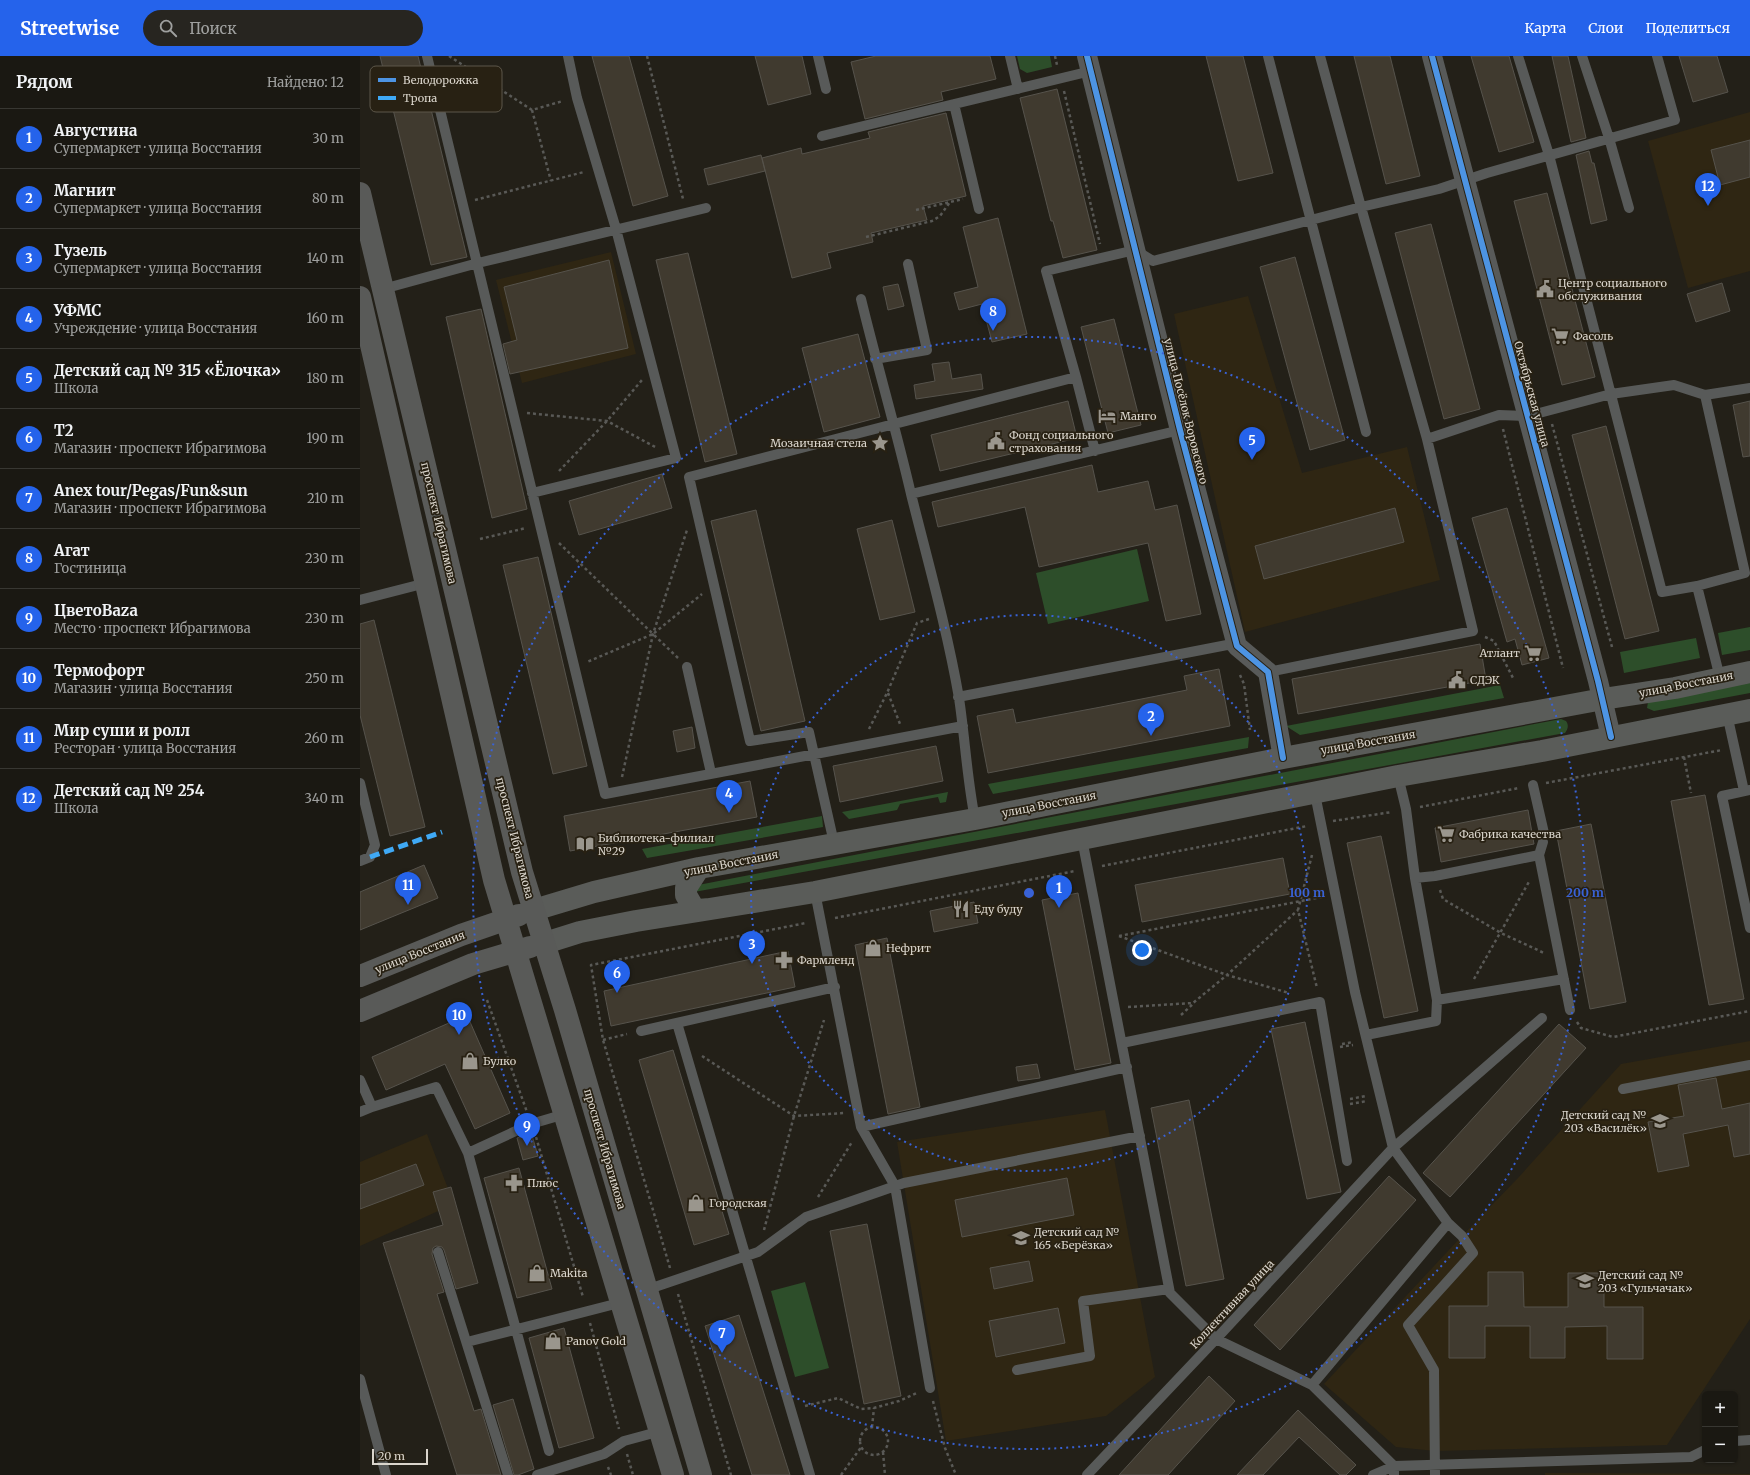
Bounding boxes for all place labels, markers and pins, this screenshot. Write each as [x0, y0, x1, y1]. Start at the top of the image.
pin: 12 [1695, 173, 1721, 206]
place label: Центр социального обслуживания [1558, 276, 1668, 303]
public building icon: Центр социального обслуживания [1535, 279, 1555, 299]
pin: 8 [980, 298, 1006, 331]
supermarket icon: Фасоль [1550, 326, 1570, 346]
place label: Фасоль [1573, 329, 1613, 343]
hotel icon: Манго [1097, 406, 1117, 426]
place label: Манго [1120, 409, 1157, 423]
pin: 5 [1239, 427, 1265, 460]
place label: Фонд социального страхования [1009, 428, 1114, 455]
public building icon: Фонд социального страхования [986, 431, 1006, 451]
place icon: Мозаичная стела [870, 433, 890, 453]
place label: Мозаичная стела [770, 436, 867, 450]
supermarket icon: Атлант [1523, 643, 1543, 663]
place label: Атлант [1479, 646, 1520, 660]
public building icon: СДЭК [1447, 670, 1467, 690]
place label: СДЭК [1470, 673, 1500, 687]
pin: 2 [1138, 703, 1164, 736]
pin: 4 [716, 780, 742, 813]
supermarket icon: Фабрика качества [1436, 824, 1456, 844]
place label: Фабрика качества [1459, 827, 1561, 841]
place label: Библиотека-филиал №29 [598, 831, 715, 858]
library icon: Библиотека-филиал №29 [575, 834, 595, 854]
pin: 11 [395, 872, 421, 905]
pin: 1 [1046, 875, 1072, 908]
centre of rings [1022, 886, 1036, 900]
restaurant icon: Еду буду [951, 899, 971, 919]
place label: Еду буду [974, 902, 1023, 916]
pin: 3 [739, 931, 765, 964]
shop icon: Нефрит [863, 938, 883, 958]
place label: Нефрит [886, 941, 931, 955]
pharmacy icon: Фармленд [774, 950, 794, 970]
place label: Фармленд [797, 953, 855, 967]
pin: 6 [604, 960, 630, 993]
pin: 10 [446, 1002, 472, 1035]
shop icon: Булко [460, 1051, 480, 1071]
place label: Булко [483, 1054, 517, 1068]
place label: Детский сад № 203 «Василёк» [1561, 1108, 1647, 1135]
school or university icon: Детский сад № 203 «Василёк» [1650, 1111, 1670, 1131]
pin: 9 [514, 1113, 540, 1146]
pharmacy icon: Плюс [504, 1173, 524, 1193]
place label: Плюс [527, 1176, 559, 1190]
shop icon: Городская [686, 1193, 706, 1213]
place label: Городская [709, 1196, 767, 1210]
place label: Детский сад № 165 «Берёзка» [1034, 1225, 1120, 1252]
school or university icon: Детский сад № 165 «Берёзка» [1011, 1228, 1031, 1248]
shop icon: Makita [527, 1263, 547, 1283]
place label: Makita [550, 1266, 588, 1280]
place label: Детский сад № 203 «Гульчачак» [1598, 1268, 1693, 1295]
school or university icon: Детский сад № 203 «Гульчачак» [1575, 1271, 1595, 1291]
pin: 7 [709, 1320, 735, 1353]
shop icon: Panov Gold [543, 1331, 563, 1351]
place label: Panov Gold [566, 1334, 626, 1348]

